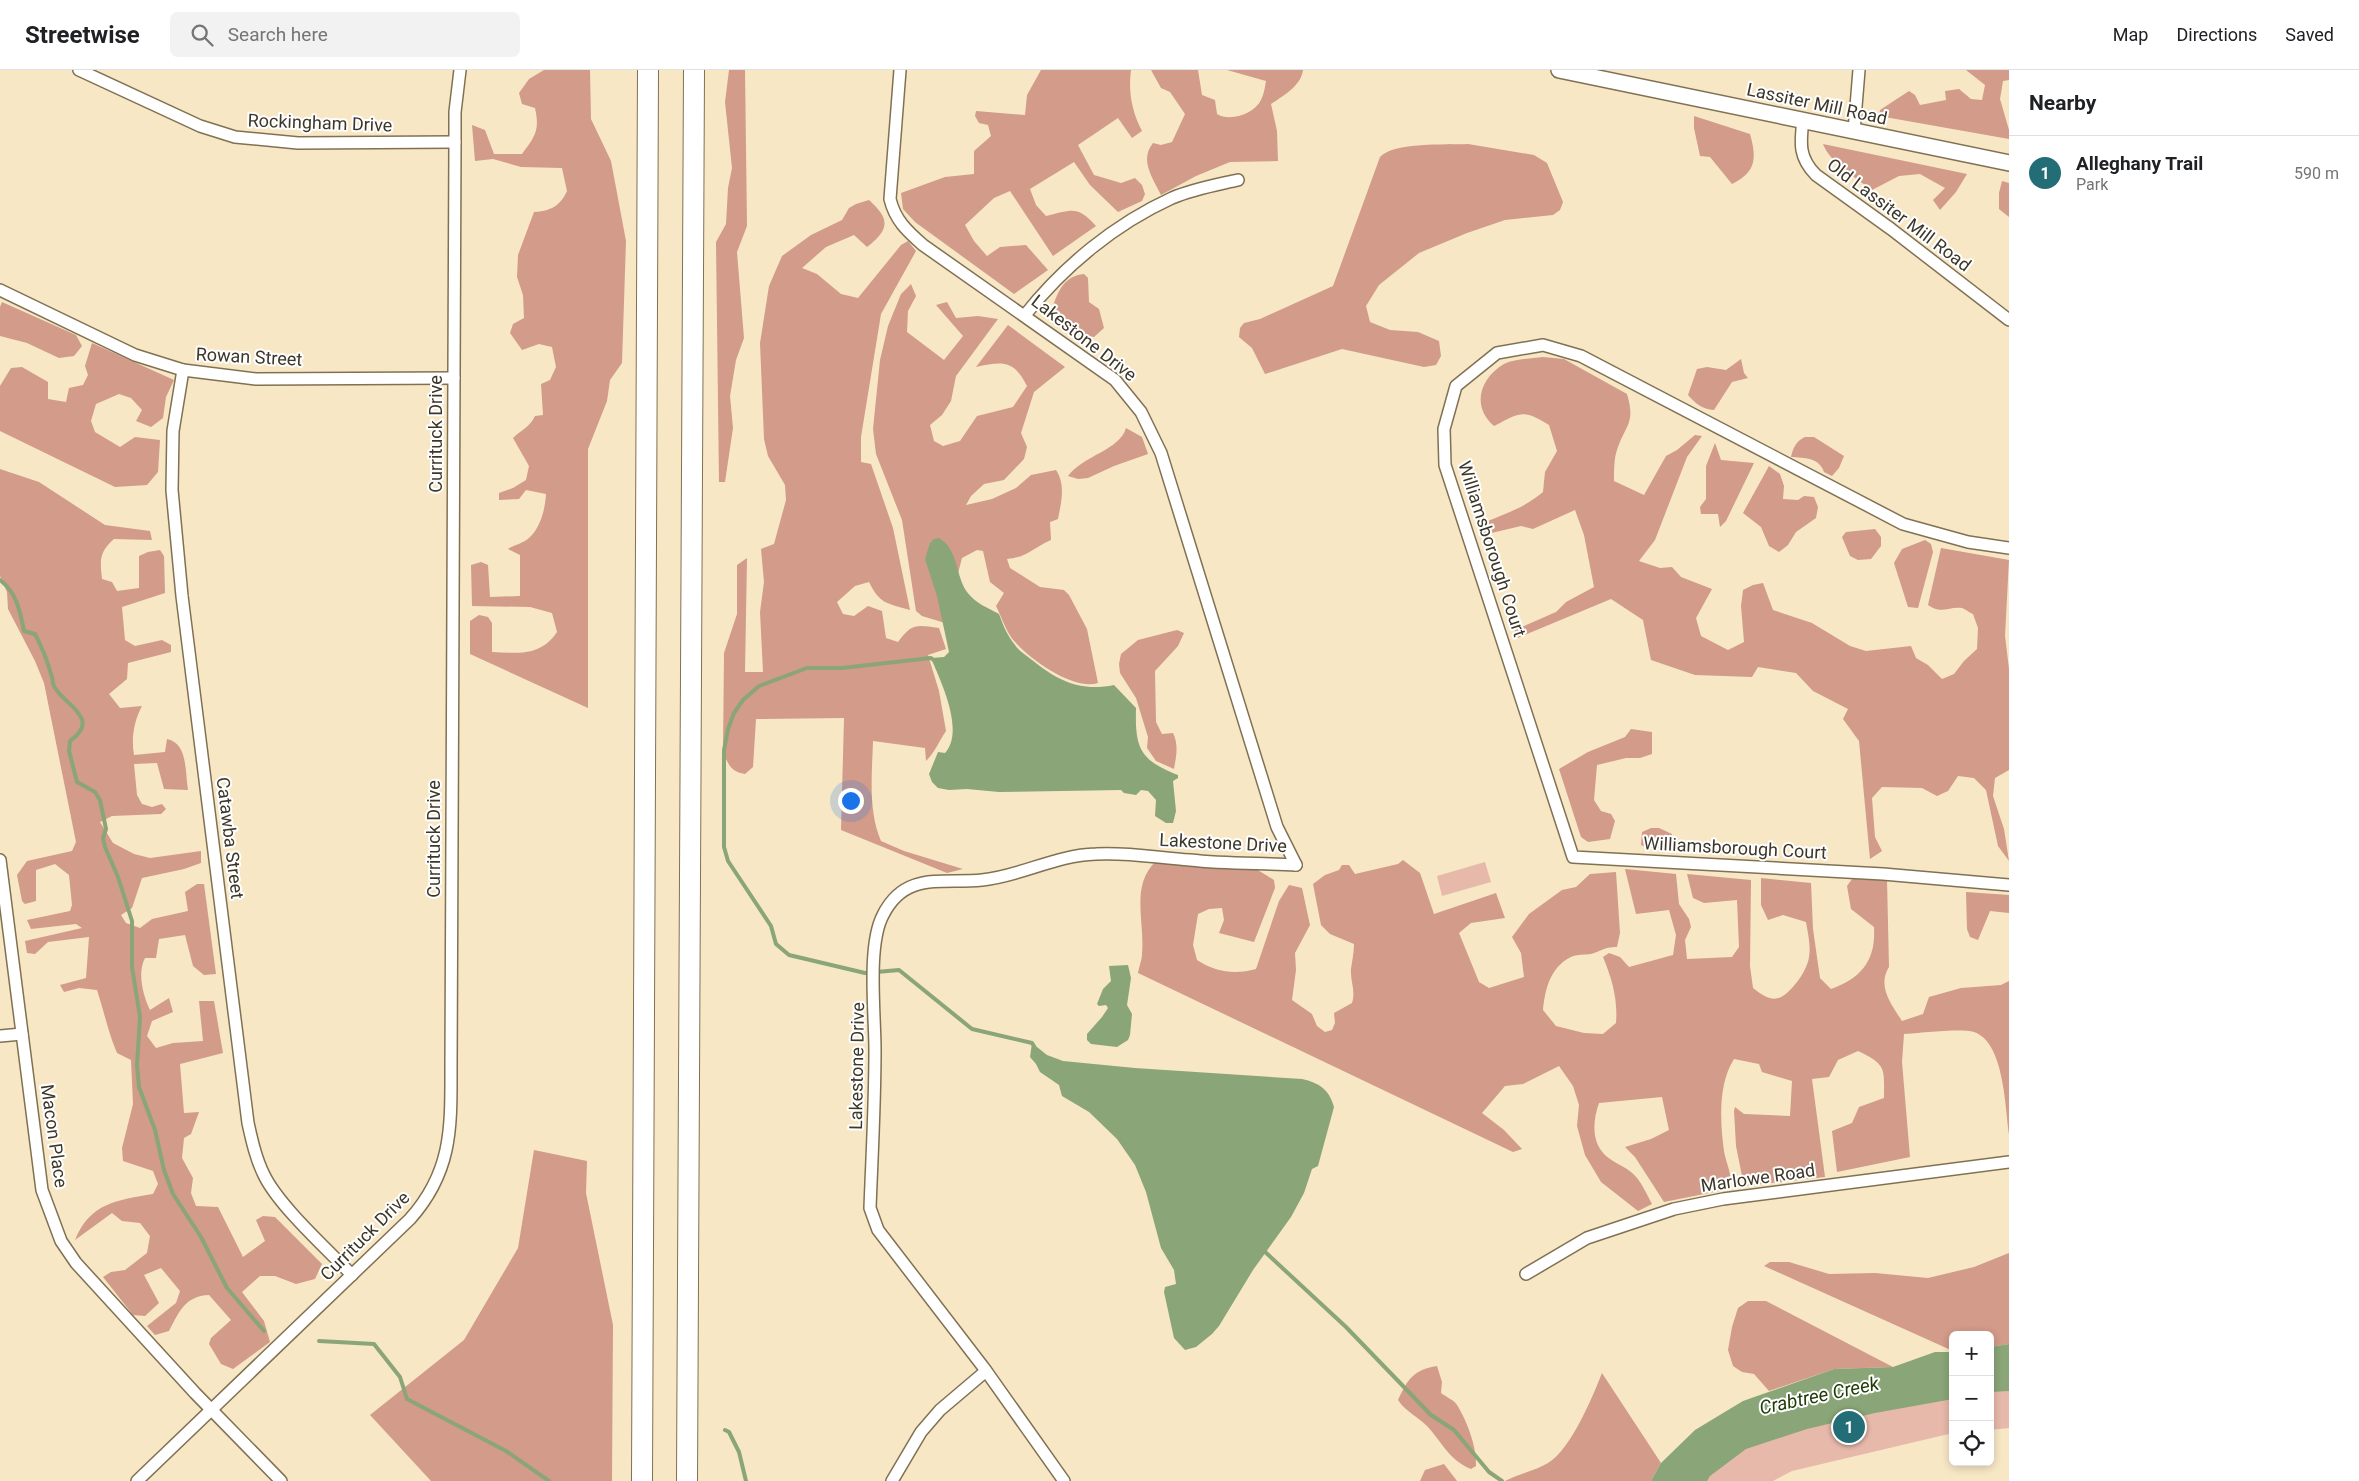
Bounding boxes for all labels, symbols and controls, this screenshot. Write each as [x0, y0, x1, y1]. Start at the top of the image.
search box [170, 12, 520, 57]
text: Streetwise [25, 21, 140, 49]
icon: search [188, 21, 216, 49]
text: Search here [228, 23, 328, 46]
text: Map [2113, 24, 2148, 45]
text: Directions [2176, 24, 2257, 45]
text: Saved [2285, 24, 2334, 45]
street label: Lassiter Mill Road [1745, 78, 1889, 129]
text: Nearby [2029, 91, 2096, 115]
street label: Rockingham Drive [247, 109, 393, 136]
text: Alleghany Trail [2076, 152, 2203, 175]
street label: Old Lassiter Mill Road [1823, 154, 1975, 275]
text: 1 [2040, 164, 2050, 183]
text: 590 m [2294, 164, 2339, 183]
text: Park [2076, 175, 2108, 194]
street label: Lakestone Drive [1028, 290, 1141, 385]
street label: Rowan Street [195, 343, 303, 370]
street label: Currituck Drive [425, 375, 446, 493]
street label: Williamsborough Court [1454, 458, 1531, 640]
street label: Catawba Street [213, 776, 248, 900]
street label: Currituck Drive [423, 780, 444, 898]
your location [838, 788, 864, 814]
street label: Lakestone Drive [1159, 829, 1287, 856]
street label: Williamsborough Court [1643, 832, 1827, 863]
street label: Lakestone Drive [845, 1002, 868, 1130]
street label: Macon Place [37, 1083, 72, 1189]
street label: Marlowe Road [1699, 1159, 1816, 1196]
street label: Currituck Drive [316, 1187, 414, 1285]
map controls [1949, 1331, 1994, 1466]
button: + [1949, 1331, 1994, 1376]
water label: Crabtree Creek [1757, 1371, 1882, 1419]
button: − [1949, 1376, 1994, 1421]
pin: 1 [1833, 1408, 1865, 1446]
button: locate [1949, 1421, 1994, 1466]

